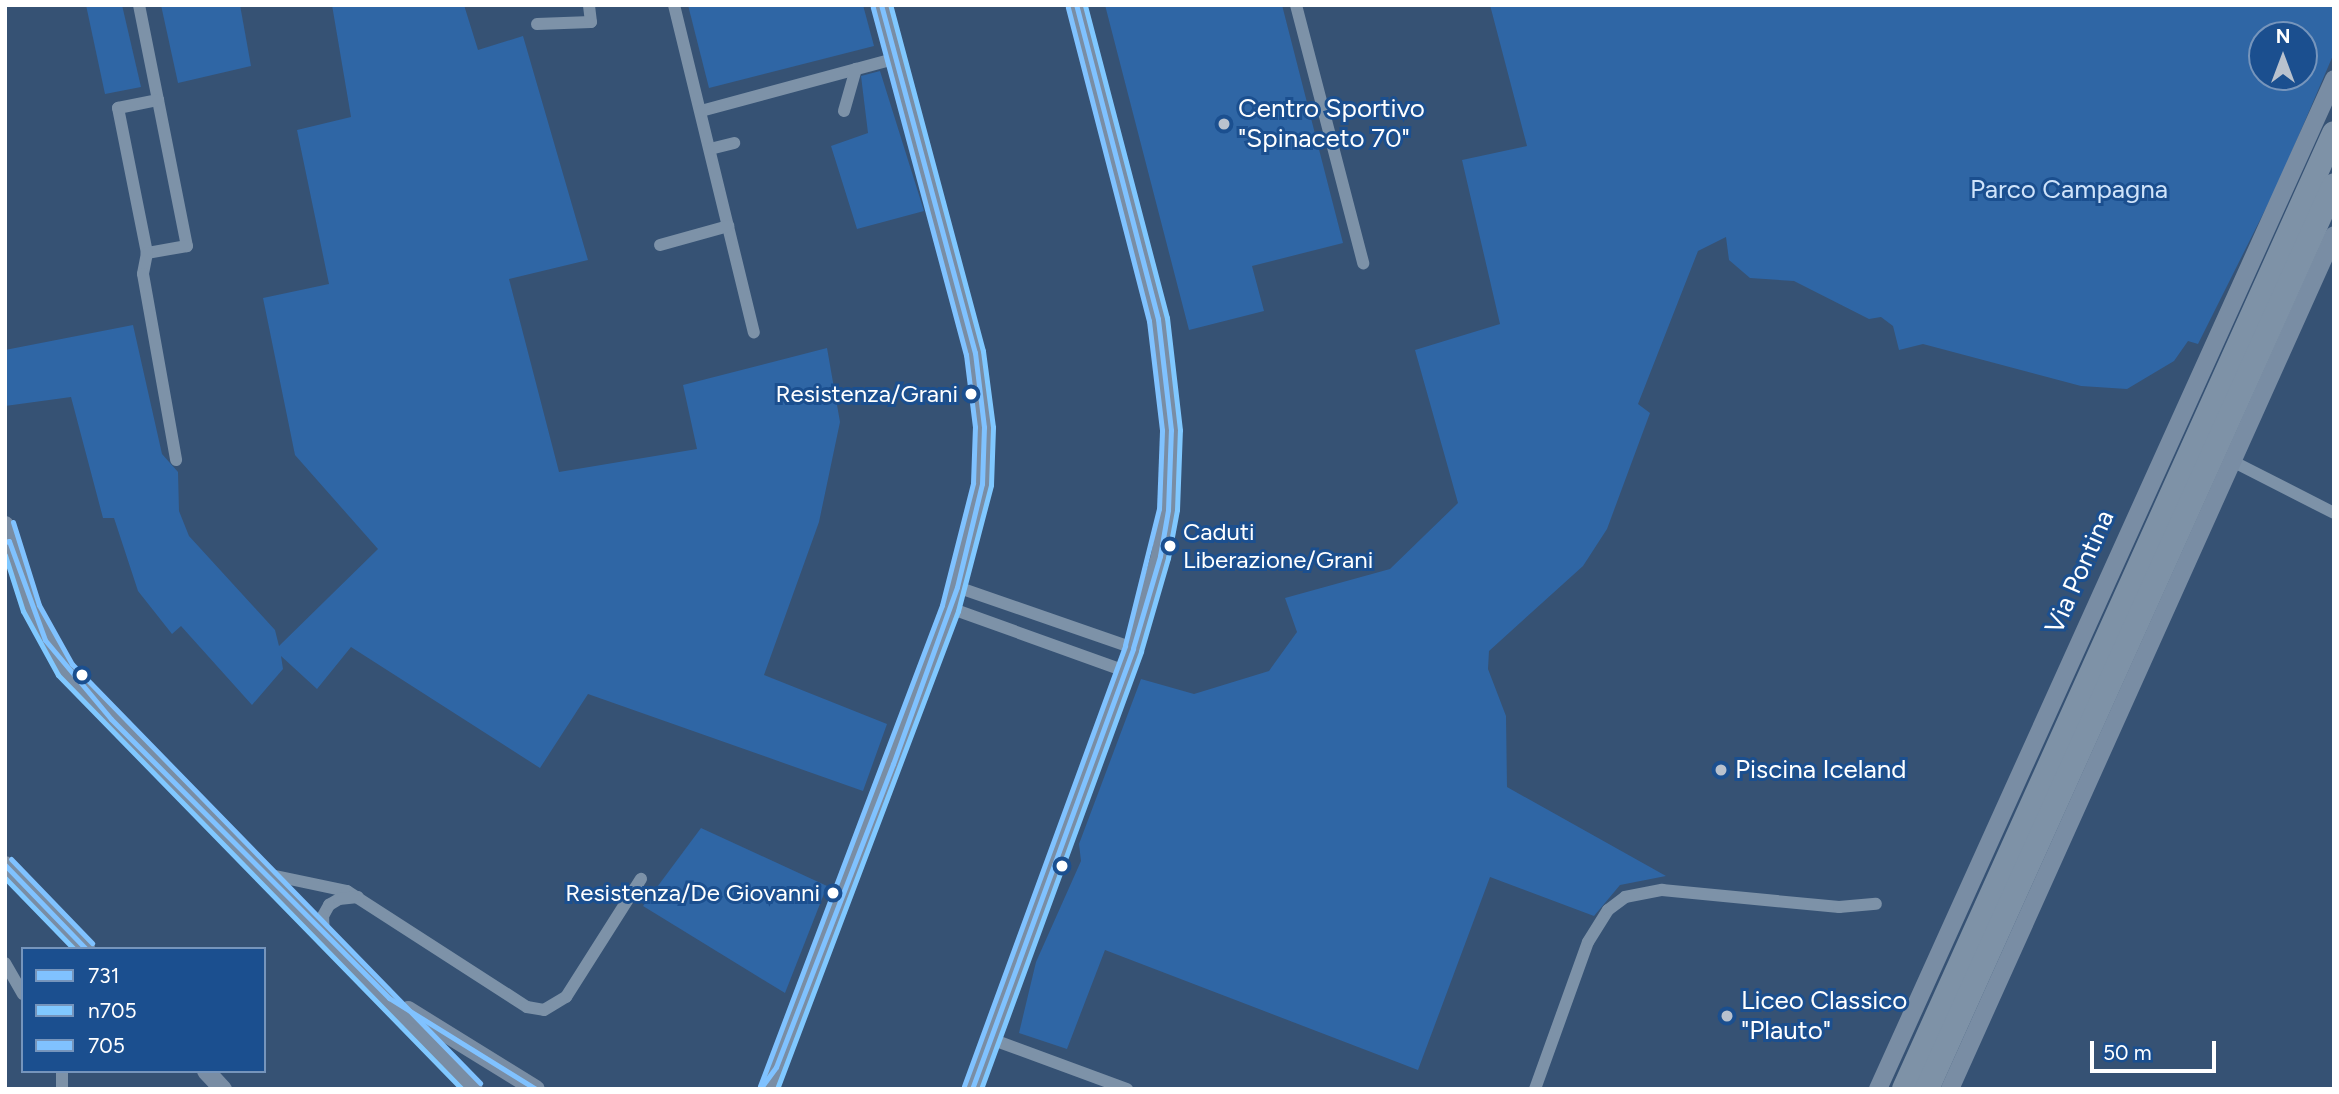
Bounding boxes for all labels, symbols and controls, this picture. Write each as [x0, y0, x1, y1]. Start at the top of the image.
north arrow [2248, 21, 2318, 91]
text: N [2276, 25, 2290, 48]
place label: Centro Sportivo "Spinaceto 70" [1238, 93, 1425, 154]
marker: Centro Sportivo "Spinaceto 70" [1216, 116, 1232, 132]
park label: Parco Campagna [1970, 174, 2168, 206]
place label: Resistenza/Grani [776, 380, 958, 408]
marker: Resistenza/Grani [964, 387, 978, 401]
street label: Via Pontina [2039, 505, 2121, 639]
place label: Caduti Liberazione/Grani [1183, 518, 1373, 574]
marker: Caduti Liberazione/Grani [1163, 539, 1177, 553]
unlabelled marker [75, 668, 89, 682]
place label: Piscina Iceland [1735, 754, 1907, 786]
marker: Piscina Iceland [1713, 762, 1729, 778]
unlabelled marker [1055, 859, 1069, 873]
place label: Resistenza/De Giovanni [565, 879, 820, 907]
marker: Resistenza/De Giovanni [826, 886, 840, 900]
legend [21, 947, 266, 1073]
text: 731 [88, 963, 119, 988]
place label: Liceo Classico "Plauto" [1741, 985, 1907, 1046]
text: n705 [88, 998, 137, 1023]
marker: Liceo Classico "Plauto" [1719, 1008, 1735, 1024]
scale bar [2094, 1028, 2220, 1072]
text: 705 [88, 1033, 125, 1058]
text: 50 m [2103, 1040, 2152, 1065]

